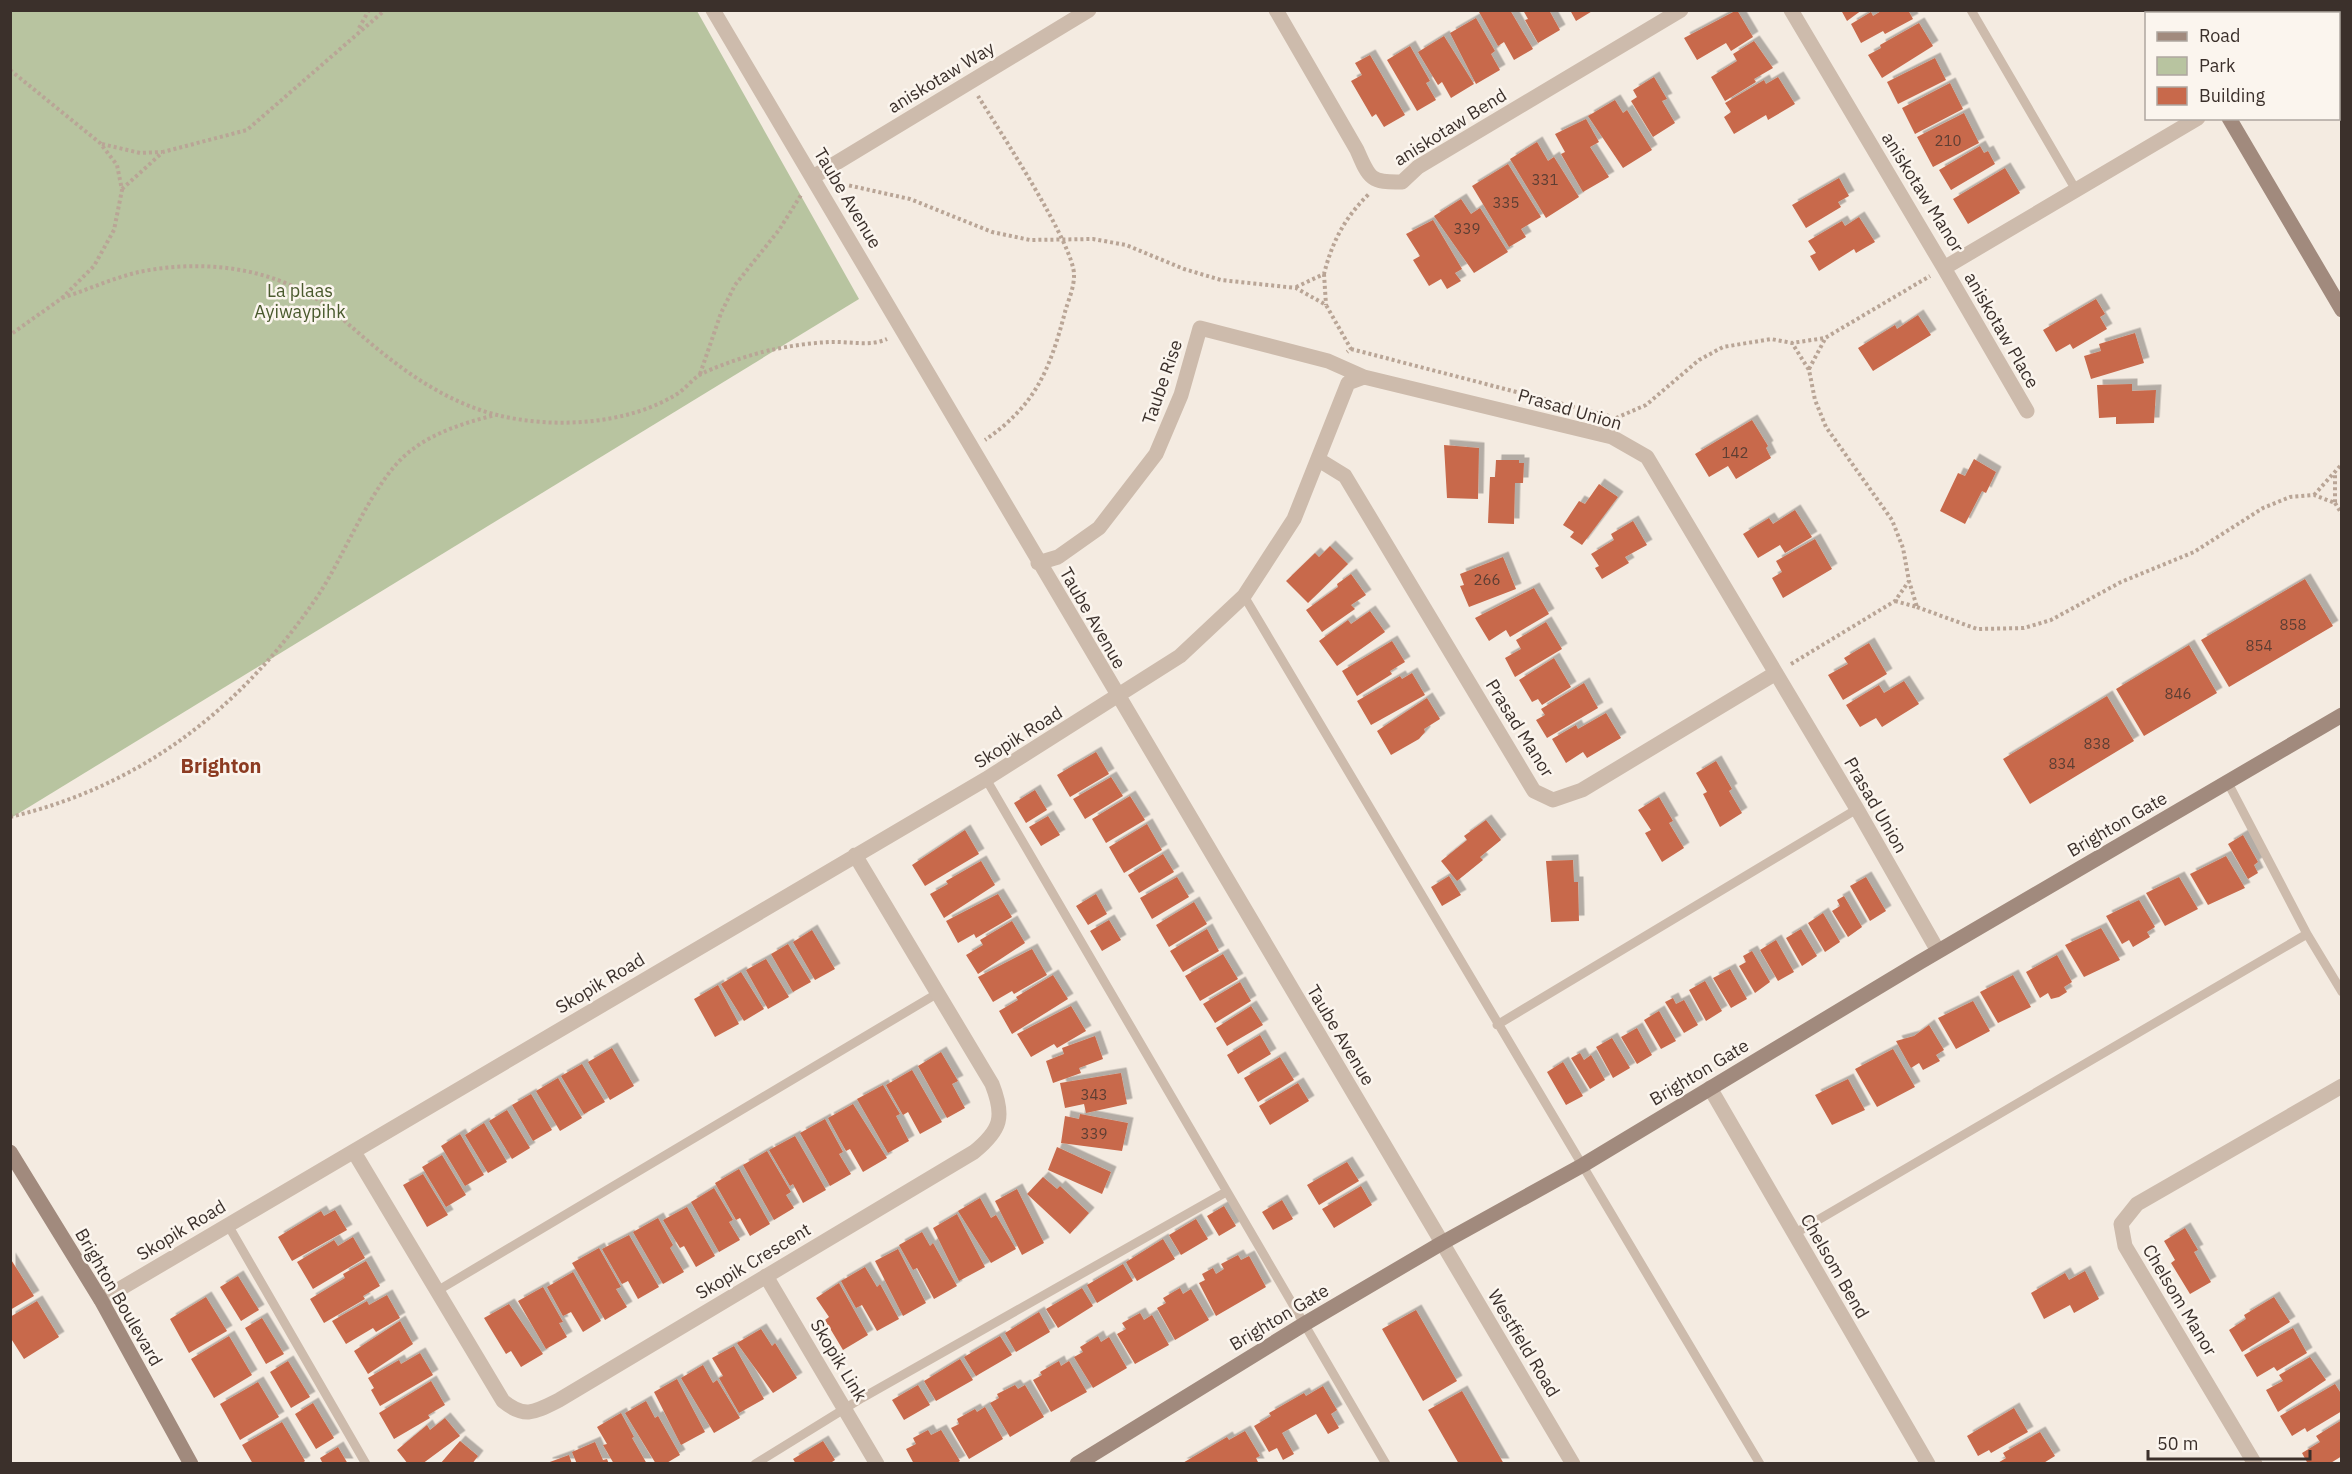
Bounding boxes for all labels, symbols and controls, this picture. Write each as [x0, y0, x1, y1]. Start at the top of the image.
legend [2145, 12, 2340, 120]
text: Road [2199, 24, 2240, 47]
street label: aniskotaw Way [883, 36, 999, 118]
text: Park [2199, 54, 2236, 77]
street label: aniskotaw Bend [1389, 83, 1511, 171]
text: Building [2199, 84, 2266, 107]
street label: aniskotaw Manor [1877, 128, 1969, 257]
house number: 210 [1934, 131, 1962, 150]
street label: Taube Avenue [809, 143, 887, 253]
house number: 331 [1531, 170, 1559, 189]
house number: 335 [1492, 193, 1520, 212]
house number: 339 [1453, 219, 1481, 238]
street label: aniskotaw Place [1959, 268, 2045, 392]
park label: La plaas Ayiwaypihk [254, 279, 346, 323]
street label: Taube Rise [1137, 336, 1187, 427]
street label: Prasad Union [1515, 383, 1625, 435]
house number: 142 [1721, 443, 1749, 462]
street label: Taube Avenue [1055, 563, 1131, 673]
house number: 266 [1473, 570, 1501, 589]
house number: 858 [2279, 615, 2307, 634]
house number: 854 [2245, 636, 2273, 655]
street label: Prasad Manor [1481, 675, 1559, 782]
house number: 846 [2164, 684, 2192, 703]
street label: Skopik Road [970, 701, 1066, 773]
house number: 838 [2083, 734, 2111, 753]
district label: Brighton [181, 752, 261, 779]
street label: Prasad Union [1839, 753, 1913, 857]
house number: 834 [2048, 754, 2076, 773]
street label: Brighton Gate [2063, 786, 2171, 862]
street label: Skopik Road [551, 947, 649, 1019]
street label: Taube Avenue [1302, 980, 1380, 1090]
street label: Brighton Gate [1645, 1033, 1753, 1111]
house number: 343 [1080, 1085, 1108, 1104]
house number: 339 [1080, 1124, 1108, 1143]
street label: Skopik Road [132, 1194, 230, 1266]
street label: Chelsom Bend [1796, 1209, 1874, 1323]
street label: Skopik Crescent [691, 1218, 815, 1304]
street label: Brighton Boulevard [70, 1224, 168, 1370]
street label: Chelsom Manor [2138, 1240, 2223, 1360]
street label: Brighton Gate [1225, 1278, 1333, 1356]
street label: Westfield Road [1483, 1285, 1565, 1401]
street label: Skopik Link [806, 1315, 873, 1406]
scale bar [2148, 1423, 2310, 1461]
text: 50 m [2157, 1432, 2199, 1455]

